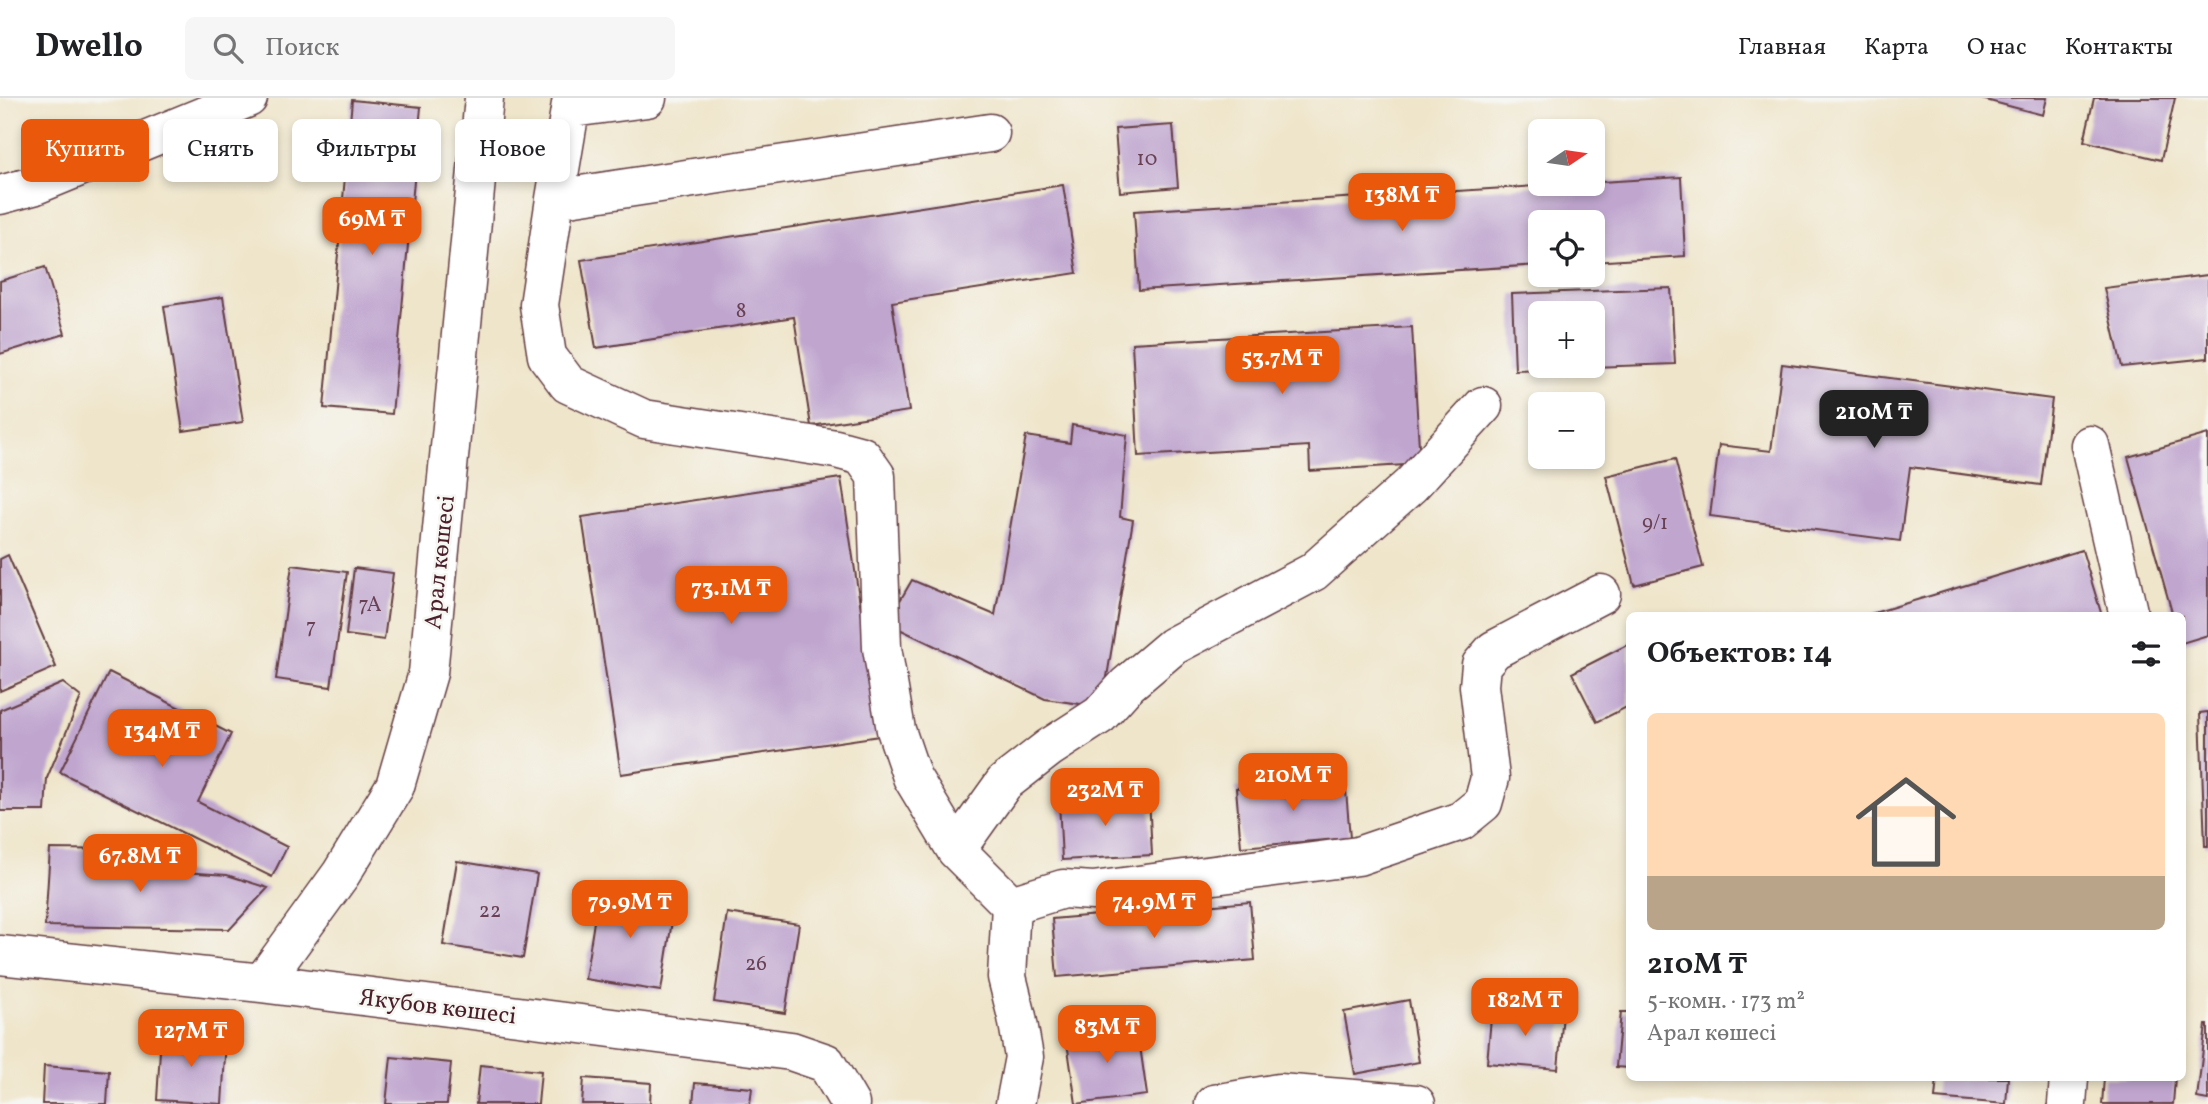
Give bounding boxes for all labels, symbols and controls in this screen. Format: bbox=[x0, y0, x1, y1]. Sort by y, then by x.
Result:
search box bbox=[185, 17, 675, 80]
text: Dwello bbox=[35, 25, 143, 71]
icon: search bbox=[209, 29, 247, 67]
text: Поиск bbox=[265, 30, 339, 66]
text: Главная bbox=[1738, 31, 1826, 65]
text: Карта bbox=[1864, 31, 1929, 65]
text: О нас bbox=[1967, 31, 2027, 65]
text: Контакты bbox=[2065, 31, 2173, 65]
chip: Купить bbox=[21, 119, 149, 182]
chip: Снять bbox=[163, 119, 278, 182]
chip: Фильтры bbox=[292, 119, 441, 182]
chip: Новое bbox=[455, 119, 570, 182]
north arrow bbox=[1528, 119, 1605, 196]
map controls bbox=[1528, 119, 1605, 469]
house number: 10 bbox=[1137, 145, 1157, 174]
pin: 138M ₸ bbox=[1345, 174, 1459, 233]
text: 138M ₸ bbox=[1364, 180, 1440, 212]
pin: 69M ₸ bbox=[323, 198, 421, 257]
text: 69M ₸ bbox=[338, 204, 406, 236]
button: locate bbox=[1528, 210, 1605, 287]
house number: 8 bbox=[736, 297, 746, 326]
button: + bbox=[1528, 301, 1605, 378]
pin: 53.7M ₸ bbox=[1217, 336, 1347, 396]
text: 53.7M ₸ bbox=[1241, 343, 1323, 375]
pin: 210M ₸ bbox=[1817, 390, 1931, 450]
button: − bbox=[1528, 392, 1605, 469]
text: 210M ₸ bbox=[1835, 397, 1913, 429]
street label: Арал көшесі bbox=[417, 493, 465, 631]
house number: 9/1 bbox=[1642, 509, 1668, 538]
pin: 73.1M ₸ bbox=[666, 566, 796, 626]
text: 73.1M ₸ bbox=[691, 573, 771, 605]
house number: 7А bbox=[359, 591, 382, 620]
house number: 7 bbox=[306, 613, 316, 642]
text: Объектов: 14 bbox=[1647, 633, 1832, 675]
icon: filters bbox=[2127, 635, 2165, 673]
pin: 134M ₸ bbox=[105, 710, 219, 769]
text: 134M ₸ bbox=[124, 716, 200, 748]
pin: 210M ₸ bbox=[1236, 754, 1350, 813]
icon: home bbox=[1843, 759, 1969, 885]
text: 210M ₸ bbox=[1254, 760, 1332, 792]
pin: 232M ₸ bbox=[1048, 768, 1162, 828]
text: 232M ₸ bbox=[1066, 775, 1144, 807]
pin: 67.8M ₸ bbox=[75, 834, 205, 894]
text: 67.8M ₸ bbox=[99, 841, 181, 873]
pin: 79.9M ₸ bbox=[565, 880, 695, 940]
pin: 74.9M ₸ bbox=[1089, 880, 1219, 940]
text: 79.9M ₸ bbox=[588, 887, 672, 919]
text: 74.9M ₸ bbox=[1112, 887, 1196, 919]
house number: 22 bbox=[479, 897, 501, 926]
text: 210M ₸ bbox=[1647, 944, 1748, 986]
house number: 26 bbox=[745, 950, 767, 979]
pin: 182M ₸ bbox=[1468, 978, 1582, 1038]
street label: Якубов көшесі bbox=[357, 981, 518, 1034]
text: 182M ₸ bbox=[1487, 985, 1563, 1017]
text: 5-комн. · 173 m² bbox=[1647, 986, 1805, 1018]
pin: 83M ₸ bbox=[1058, 1006, 1156, 1065]
pin: 127M ₸ bbox=[134, 1010, 248, 1069]
text: 83M ₸ bbox=[1074, 1012, 1140, 1044]
text: 127M ₸ bbox=[154, 1016, 228, 1048]
text: Арал көшесі bbox=[1647, 1018, 1776, 1050]

